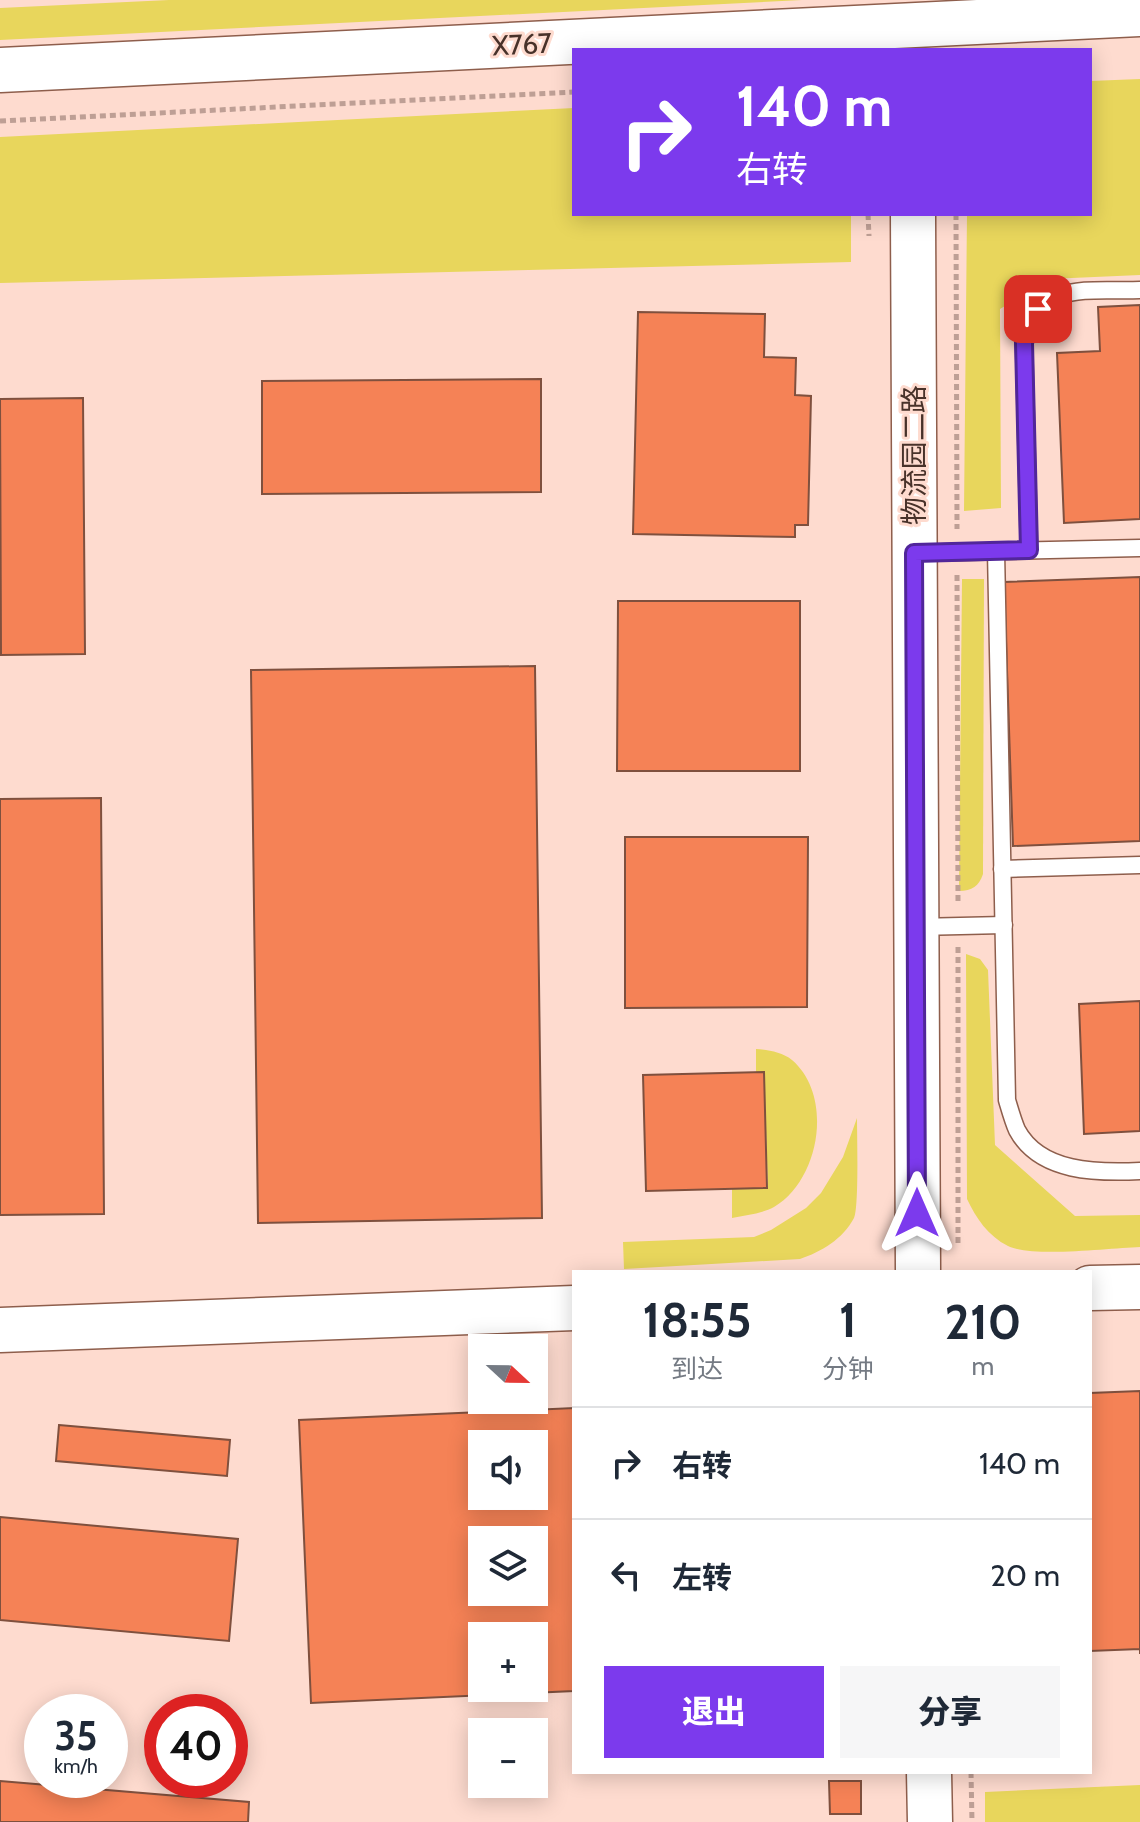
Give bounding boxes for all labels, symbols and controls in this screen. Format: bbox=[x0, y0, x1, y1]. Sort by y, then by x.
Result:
street label: X767 bbox=[491, 25, 553, 63]
text: 140 m bbox=[736, 72, 892, 140]
icon: right bbox=[604, 80, 708, 184]
text: 右转 bbox=[736, 147, 808, 191]
pin bbox=[1004, 275, 1072, 343]
icon: arrive bbox=[1016, 287, 1060, 331]
street label: 物流园二路 bbox=[897, 385, 931, 525]
position arrow bbox=[875, 1171, 959, 1255]
text: 18:55 bbox=[643, 1291, 751, 1349]
text: 1 bbox=[839, 1291, 857, 1349]
text: 210 bbox=[944, 1293, 1021, 1351]
north arrow bbox=[468, 1334, 548, 1414]
map controls bbox=[468, 1334, 548, 1798]
text: m bbox=[972, 1350, 994, 1382]
text: 到达 bbox=[671, 1353, 723, 1385]
text: 分钟 bbox=[822, 1353, 874, 1385]
button: sound bbox=[468, 1430, 548, 1510]
icon: right bbox=[604, 1441, 648, 1485]
text: 140 m bbox=[979, 1445, 1060, 1482]
text: 右转 bbox=[672, 1447, 732, 1484]
button: layers bbox=[468, 1526, 548, 1606]
icon: left bbox=[604, 1553, 648, 1597]
text: 20 m bbox=[990, 1557, 1060, 1594]
text: 左转 bbox=[672, 1559, 732, 1596]
button: + bbox=[468, 1622, 548, 1702]
button: 退出 bbox=[604, 1666, 824, 1758]
button: 分享 bbox=[840, 1666, 1060, 1758]
speed limit sign: 40 bbox=[144, 1694, 248, 1798]
text: 35 bbox=[54, 1711, 98, 1760]
button: − bbox=[468, 1718, 548, 1798]
text: km/h bbox=[54, 1754, 98, 1778]

